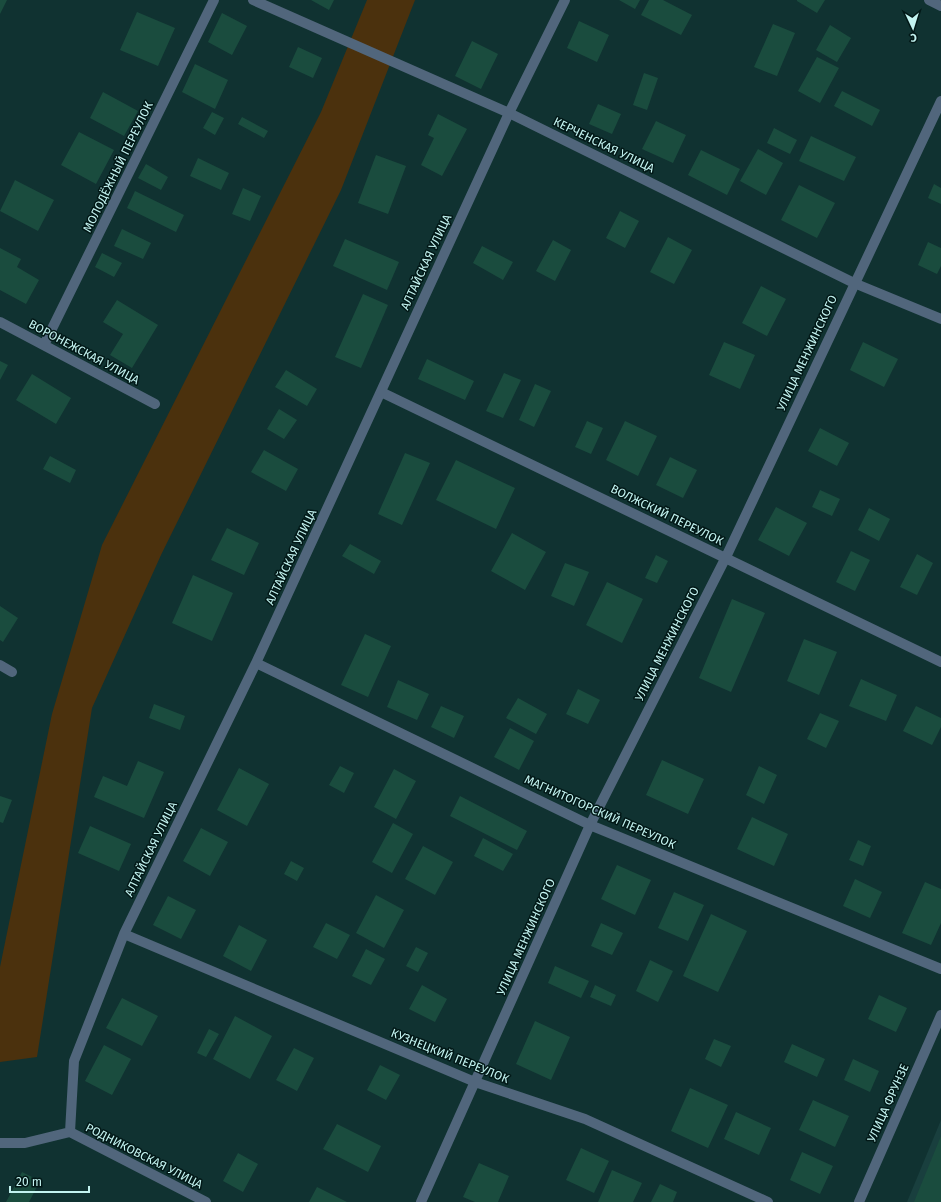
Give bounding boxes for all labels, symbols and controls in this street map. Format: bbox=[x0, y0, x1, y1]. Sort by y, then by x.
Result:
north arrow bbox=[893, 8, 933, 48]
text: С bbox=[909, 31, 917, 44]
street label: МОЛОДЁЖНЫЙ ПЕРЕУЛОК bbox=[79, 99, 156, 235]
street label: КЕРЧЕНСКАЯ УЛИЦА bbox=[551, 114, 657, 176]
street label: АЛТАЙСКАЯ УЛИЦА bbox=[397, 212, 454, 312]
street label: УЛИЦА МЕНЖИНСКОГО bbox=[774, 293, 840, 413]
street label: ВОРОНЕЖСКАЯ УЛИЦА bbox=[26, 317, 142, 387]
street label: ВОЛЖСКИЙ ПЕРЕУЛОК bbox=[608, 481, 726, 548]
street label: АЛТАЙСКАЯ УЛИЦА bbox=[262, 507, 319, 607]
street label: УЛИЦА МЕНЖИНСКОГО bbox=[632, 585, 702, 703]
street label: МАГНИТОГОРСКИЙ ПЕРЕУЛОК bbox=[522, 771, 678, 852]
street label: АЛТАЙСКАЯ УЛИЦА bbox=[121, 799, 180, 899]
street label: УЛИЦА МЕНЖИНСКОГО bbox=[494, 877, 558, 997]
street label: КУЗНЕЦКИЙ ПЕРЕУЛОК bbox=[389, 1025, 511, 1086]
street label: УЛИЦА ФРУНЗЕ bbox=[864, 1062, 912, 1144]
street label: РОДНИКОВСКАЯ УЛИЦА bbox=[83, 1120, 205, 1192]
scale bar bbox=[10, 1168, 89, 1194]
text: 20 m bbox=[16, 1175, 42, 1189]

